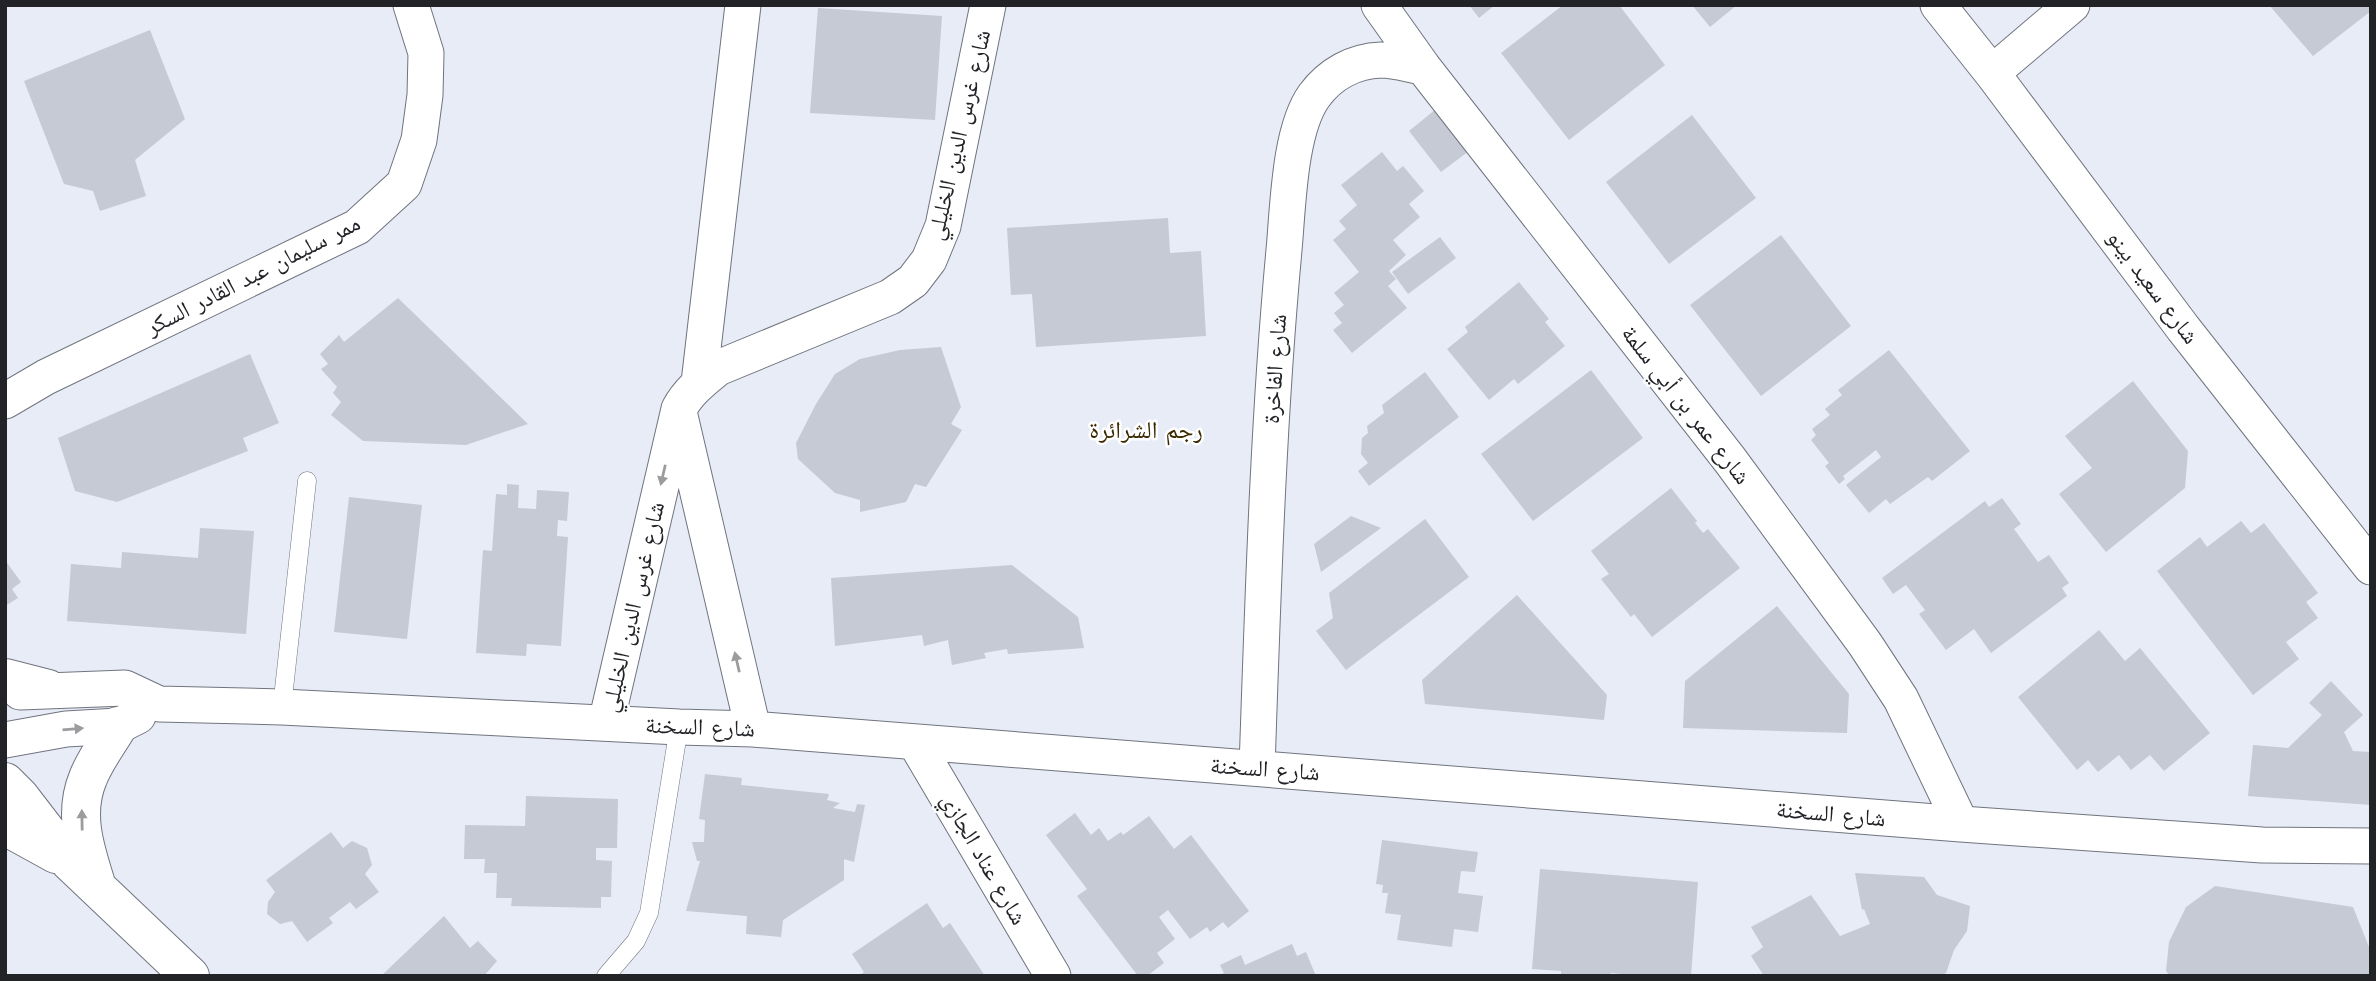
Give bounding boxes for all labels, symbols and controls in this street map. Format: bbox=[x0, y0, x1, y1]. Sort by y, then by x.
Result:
street label: شارع غرس الدين الخليلي bbox=[922, 27, 1001, 244]
street label: ممر سليمان عبد القادر السكر bbox=[141, 209, 365, 341]
street label: شارع سعيد بينو bbox=[2101, 225, 2205, 350]
street label: شارع الفاخرة bbox=[1258, 313, 1293, 425]
street label: شارع عمر بن أبي سلمة bbox=[1612, 320, 1757, 493]
district label: رجم الشرائرة bbox=[1089, 416, 1203, 446]
one-way arrow bbox=[657, 464, 668, 486]
street label: شارع غرس الدين الخليلي bbox=[596, 499, 675, 716]
one-way arrow bbox=[731, 651, 742, 673]
street label: شارع السخنة bbox=[645, 712, 755, 743]
one-way arrow bbox=[62, 723, 84, 734]
street label: شارع السخنة bbox=[1209, 752, 1321, 787]
street label: شارع عناد الجازي bbox=[931, 788, 1033, 932]
street label: شارع السخنة bbox=[1775, 796, 1887, 833]
one-way arrow bbox=[76, 809, 88, 831]

